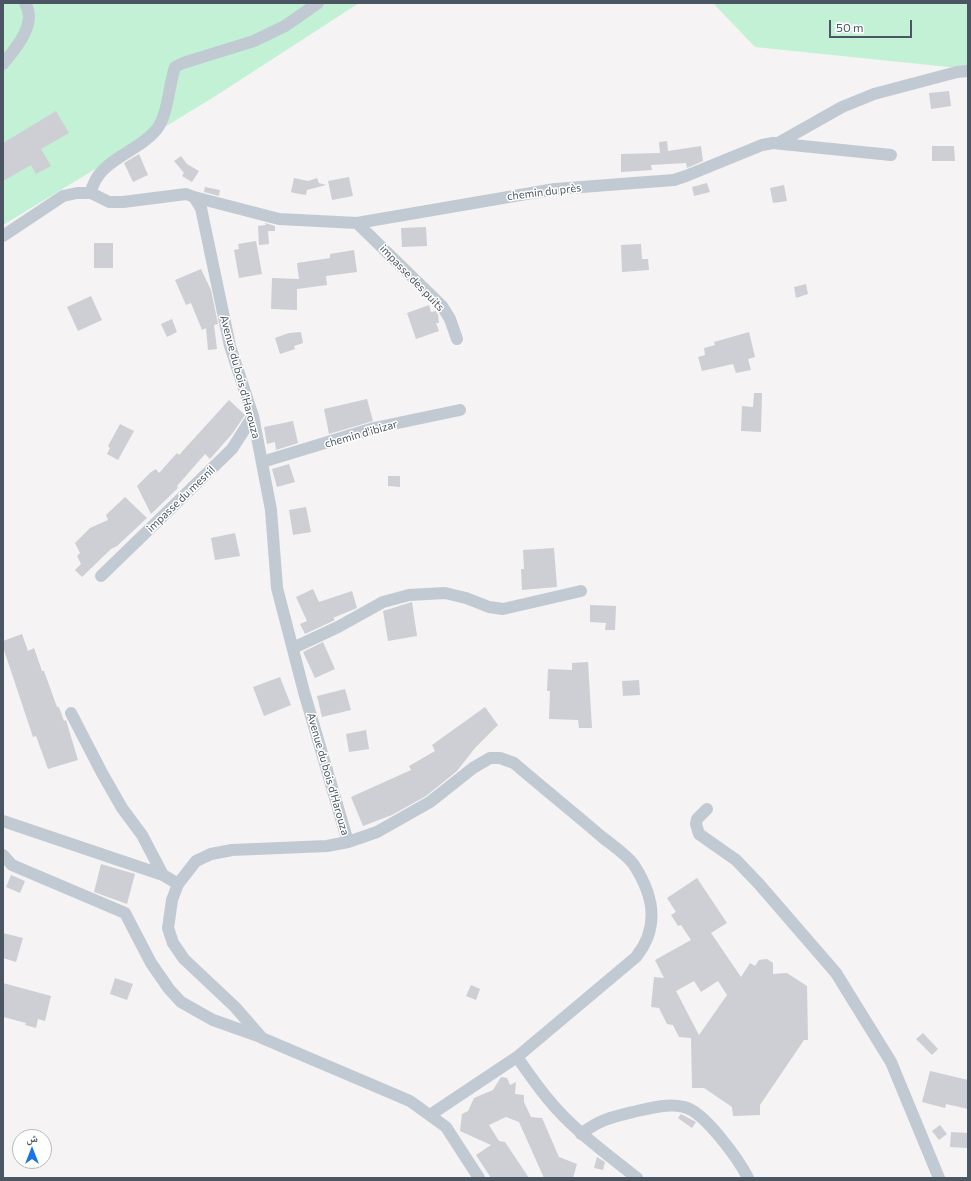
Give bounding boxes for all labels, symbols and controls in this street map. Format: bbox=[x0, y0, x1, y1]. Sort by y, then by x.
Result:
scale bar bbox=[831, 12, 914, 38]
text: 50 m bbox=[836, 20, 864, 34]
street label: chemin du près bbox=[506, 181, 582, 203]
street label: impasse des puits bbox=[377, 242, 447, 314]
street label: Avenue du bois d'Harouza bbox=[217, 314, 263, 440]
street label: chemin d'ibizar bbox=[323, 417, 399, 451]
street label: impasse du mesnil bbox=[144, 463, 218, 535]
street label: Avenue du bois d'Harouza bbox=[304, 711, 352, 837]
north arrow bbox=[12, 1129, 52, 1169]
text: ش bbox=[26, 1131, 38, 1144]

